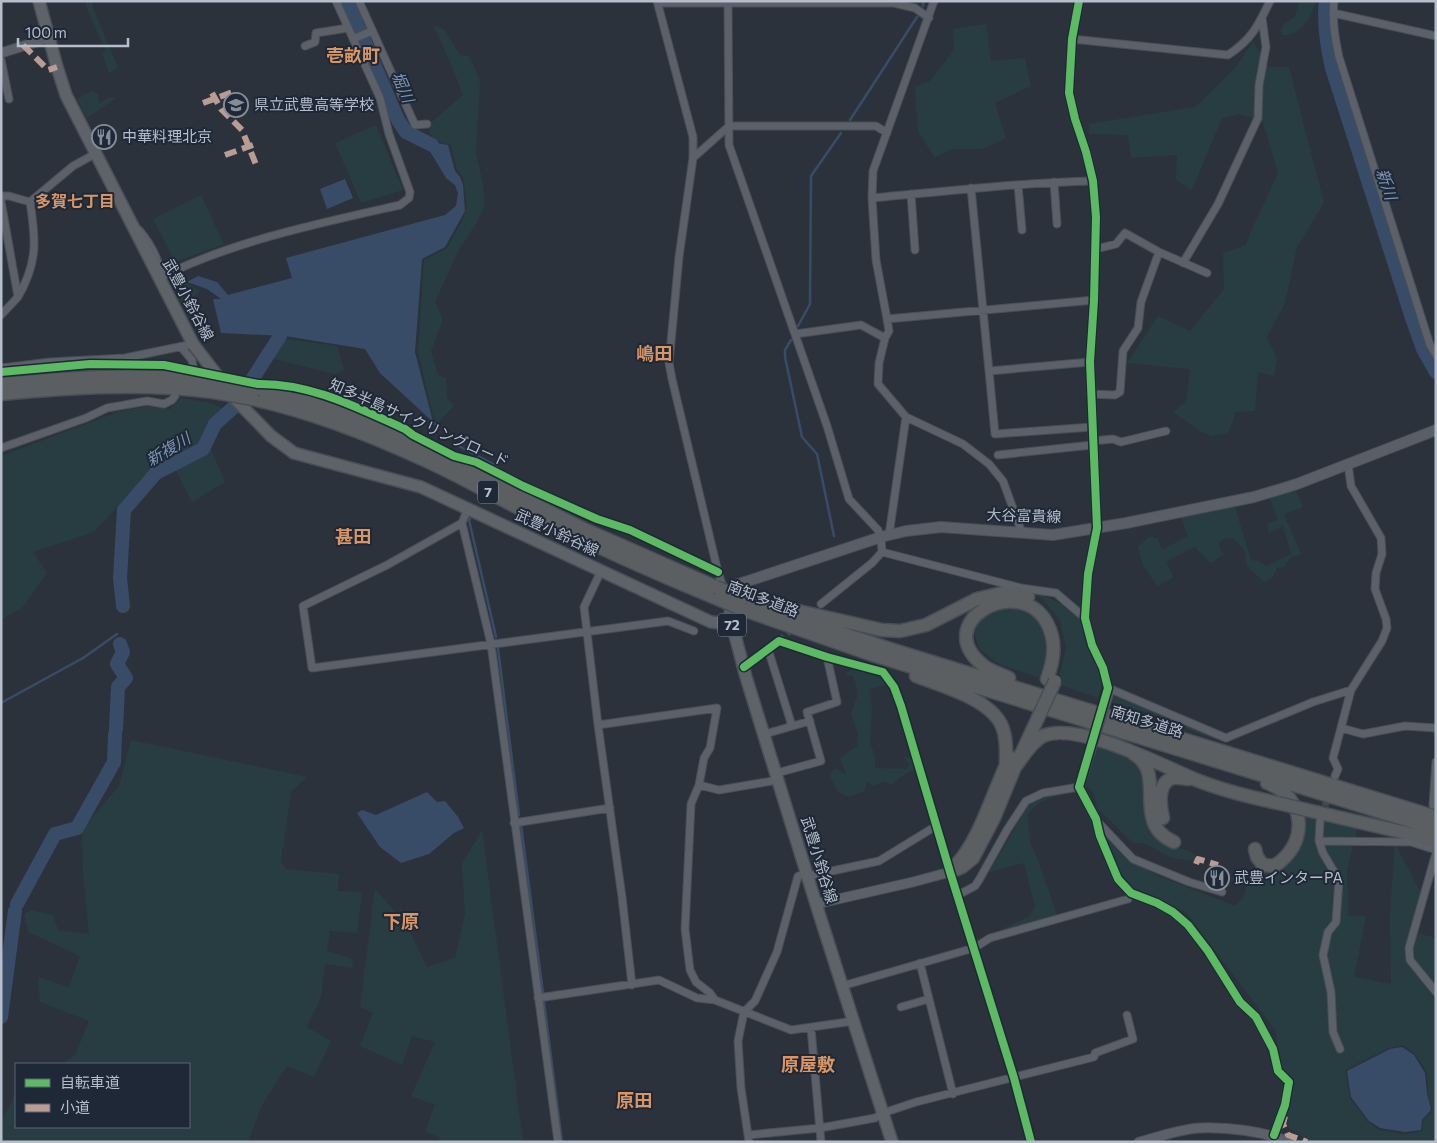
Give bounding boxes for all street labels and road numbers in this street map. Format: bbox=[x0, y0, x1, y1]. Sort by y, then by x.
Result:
street label: 武豊小鈴谷線 bbox=[160, 256, 218, 343]
street label: 知多半島サイクリングロード bbox=[327, 374, 512, 470]
road number: 7 bbox=[478, 481, 498, 504]
street label: 武豊小鈴谷線 bbox=[513, 505, 602, 559]
street label: 大谷富貴線 bbox=[986, 505, 1062, 525]
street label: 南知多道路 bbox=[725, 576, 802, 620]
road number: 72 bbox=[718, 614, 746, 636]
street label: 南知多道路 bbox=[1109, 701, 1186, 741]
street label: 武豊小鈴谷線 bbox=[798, 814, 842, 905]

